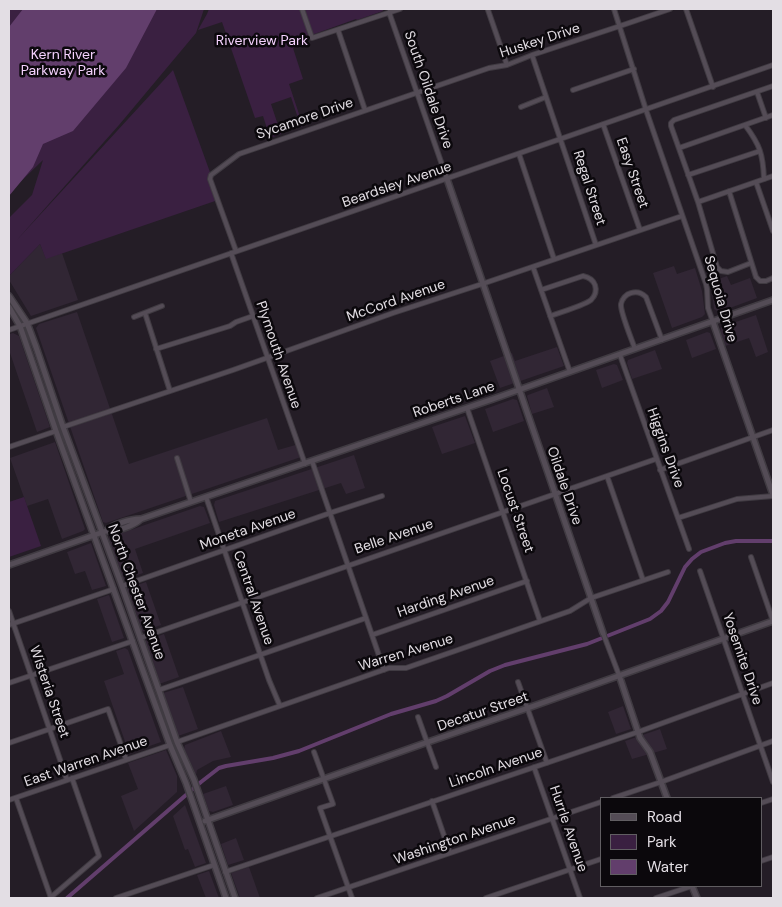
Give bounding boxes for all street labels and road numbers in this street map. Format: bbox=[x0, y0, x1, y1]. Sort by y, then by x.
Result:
street label: Huskey Drive bbox=[498, 20, 582, 62]
street label: South Oildale Drive bbox=[400, 29, 456, 151]
street label: Sycamore Drive bbox=[254, 95, 356, 143]
street label: Easy Street bbox=[612, 136, 652, 210]
street label: Regal Street bbox=[569, 148, 609, 228]
street label: Beardsley Avenue bbox=[340, 158, 454, 212]
street label: Sequoia Drive bbox=[700, 254, 740, 344]
street label: McCord Avenue bbox=[345, 276, 447, 326]
street label: Plymouth Avenue bbox=[252, 299, 304, 411]
street label: Roberts Lane bbox=[411, 378, 497, 422]
street label: Higgins Drive bbox=[643, 406, 687, 490]
street label: Oildale Drive bbox=[543, 445, 585, 527]
street label: Locust Street bbox=[493, 467, 537, 555]
street label: Moneta Avenue bbox=[198, 506, 298, 554]
street label: Belle Avenue bbox=[353, 516, 435, 558]
street label: North Chester Avenue bbox=[104, 522, 168, 662]
street label: Central Avenue bbox=[229, 549, 277, 647]
street label: Harding Avenue bbox=[395, 573, 497, 621]
street label: Yosemite Drive bbox=[718, 611, 766, 707]
street label: Warren Avenue bbox=[357, 631, 455, 675]
street label: Wisteria Street bbox=[25, 644, 73, 740]
street label: Decatur Street bbox=[435, 689, 531, 735]
street label: East Warren Avenue bbox=[22, 733, 150, 791]
street label: Lincoln Avenue bbox=[447, 744, 545, 792]
street label: Hurrle Avenue bbox=[545, 784, 591, 874]
street label: Washington Avenue bbox=[392, 811, 518, 869]

